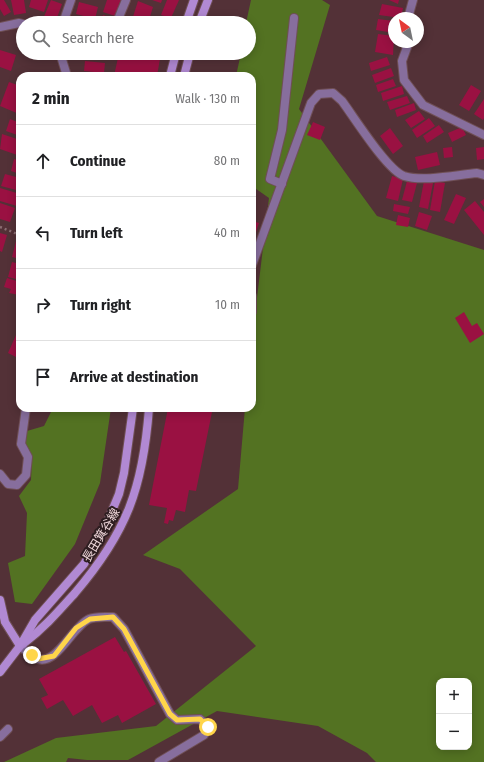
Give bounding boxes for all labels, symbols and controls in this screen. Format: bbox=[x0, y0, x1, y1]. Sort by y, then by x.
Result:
north arrow bbox=[388, 12, 424, 48]
search box bbox=[16, 16, 256, 60]
icon: search bbox=[30, 27, 52, 49]
text: Search here bbox=[62, 29, 134, 47]
text: 2 min bbox=[32, 88, 70, 109]
text: Walk · 130 m bbox=[175, 91, 240, 106]
icon: ahead bbox=[32, 150, 54, 172]
text: Continue bbox=[70, 152, 126, 170]
text: 80 m bbox=[214, 153, 240, 168]
icon: left bbox=[32, 222, 54, 244]
text: Turn left bbox=[70, 224, 123, 242]
text: 40 m bbox=[214, 225, 240, 240]
icon: right bbox=[32, 294, 54, 316]
text: Turn right bbox=[70, 296, 131, 314]
text: 10 m bbox=[215, 297, 240, 312]
icon: arrive bbox=[32, 366, 54, 388]
text: Arrive at destination bbox=[70, 368, 198, 386]
street label: 長田箕谷線 bbox=[80, 506, 122, 564]
route end bbox=[23, 646, 41, 664]
map controls bbox=[436, 678, 472, 750]
button: + bbox=[436, 678, 472, 714]
button: − bbox=[436, 714, 472, 750]
route start bbox=[199, 718, 217, 736]

